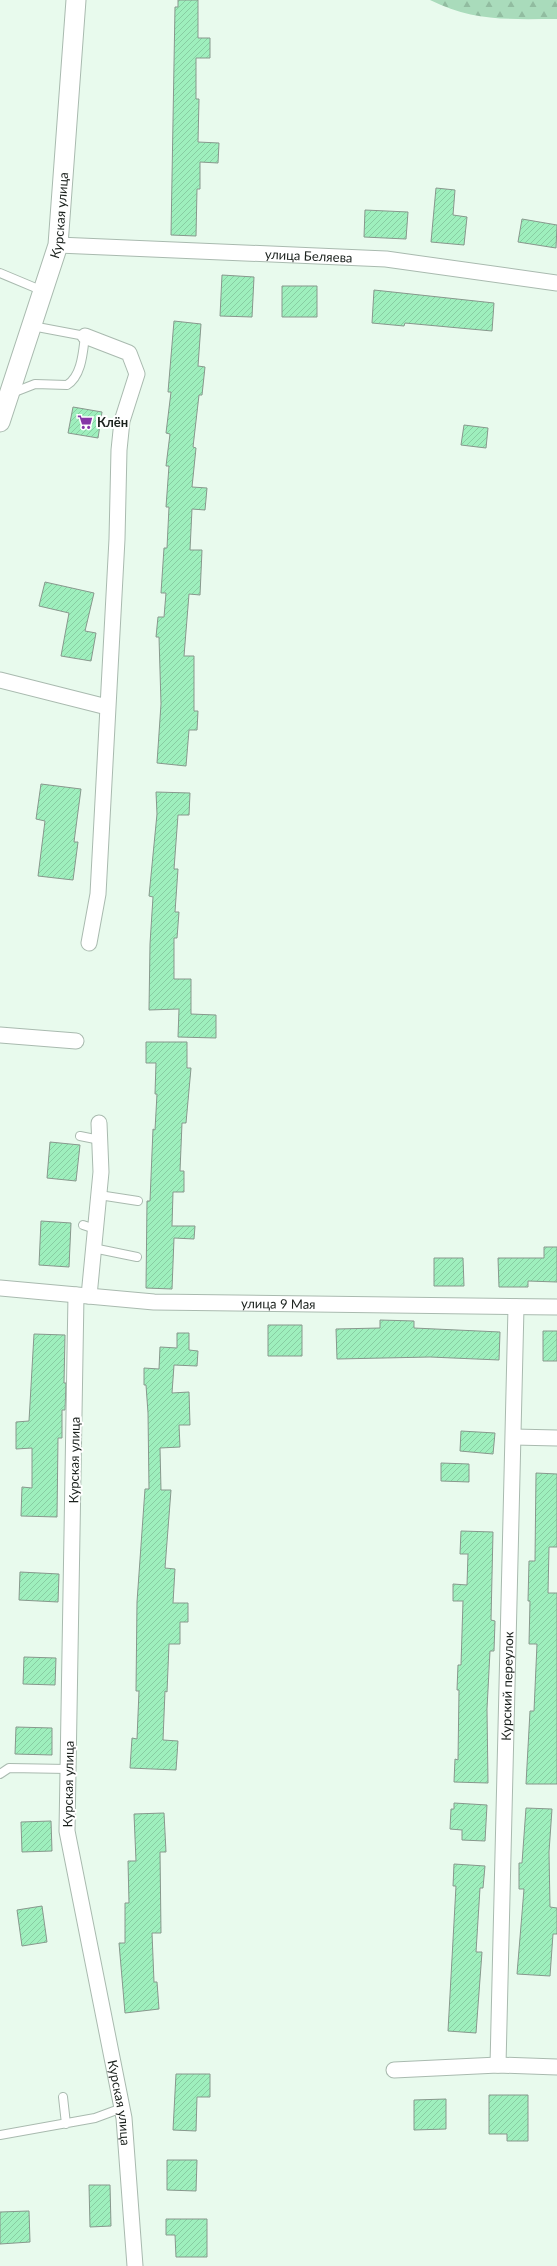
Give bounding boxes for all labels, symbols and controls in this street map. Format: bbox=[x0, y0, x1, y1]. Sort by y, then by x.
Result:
street label: Курская улица bbox=[46, 171, 71, 260]
street label: улица Беляева bbox=[265, 246, 353, 266]
supermarket icon: Клён bbox=[76, 413, 94, 431]
place label: Клён bbox=[97, 414, 128, 430]
street label: улица 9 Мая bbox=[241, 1295, 316, 1312]
street label: Курская улица bbox=[65, 1417, 83, 1503]
street label: Курский переулок bbox=[498, 1631, 516, 1741]
street label: Курская улица bbox=[59, 1741, 77, 1827]
street label: Курская улица bbox=[105, 2059, 134, 2146]

